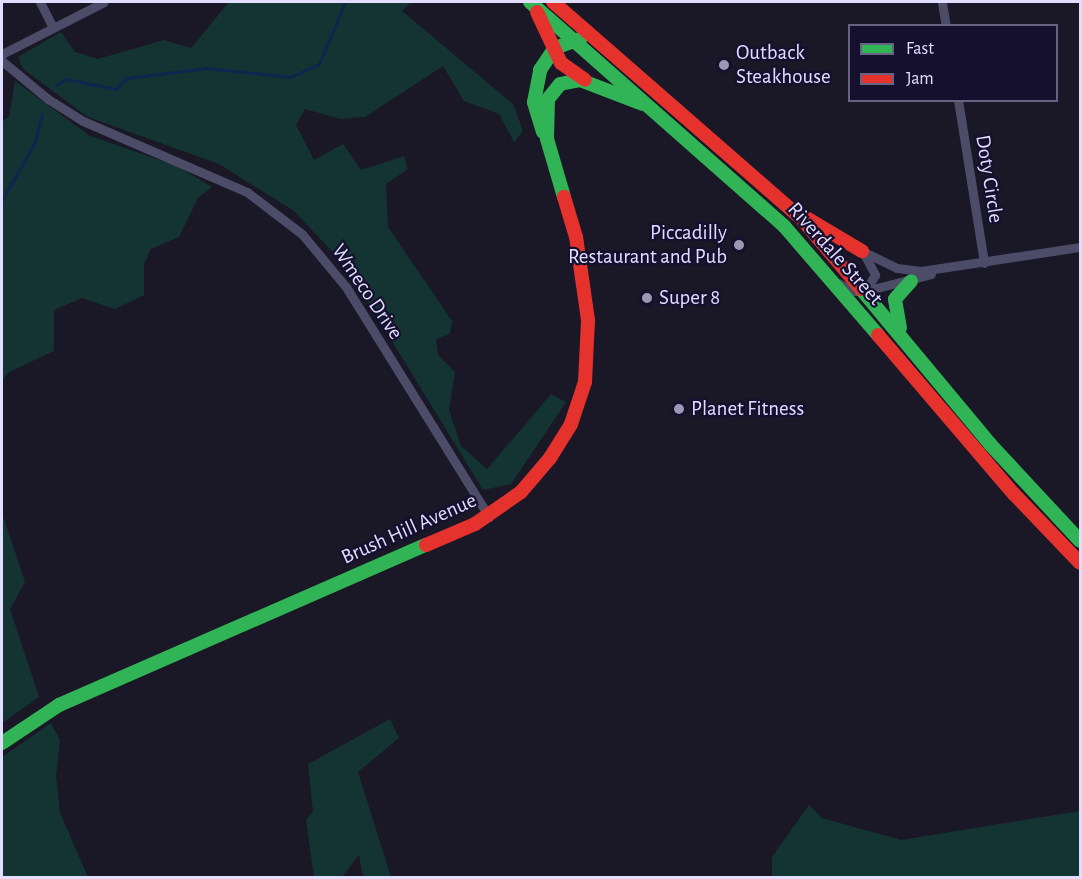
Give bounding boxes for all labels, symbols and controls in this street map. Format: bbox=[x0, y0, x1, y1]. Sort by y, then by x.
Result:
legend bbox=[848, 24, 1058, 102]
place label: Outback Steakhouse bbox=[736, 40, 831, 90]
text: Fast bbox=[906, 40, 934, 58]
marker: Outback Steakhouse bbox=[717, 58, 731, 72]
text: Jam bbox=[906, 70, 934, 88]
street label: Doty Circle bbox=[970, 133, 1008, 225]
street label: Riverdale Street bbox=[782, 197, 888, 311]
place label: Piccadilly Restaurant and Pub bbox=[568, 220, 727, 270]
marker: Piccadilly Restaurant and Pub bbox=[732, 238, 746, 252]
street label: Wmeco Drive bbox=[326, 239, 408, 345]
place label: Super 8 bbox=[659, 285, 720, 311]
marker: Super 8 bbox=[640, 291, 654, 305]
place label: Planet Fitness bbox=[691, 396, 804, 422]
marker: Planet Fitness bbox=[672, 402, 686, 416]
street label: Brush Hill Avenue bbox=[338, 488, 480, 570]

